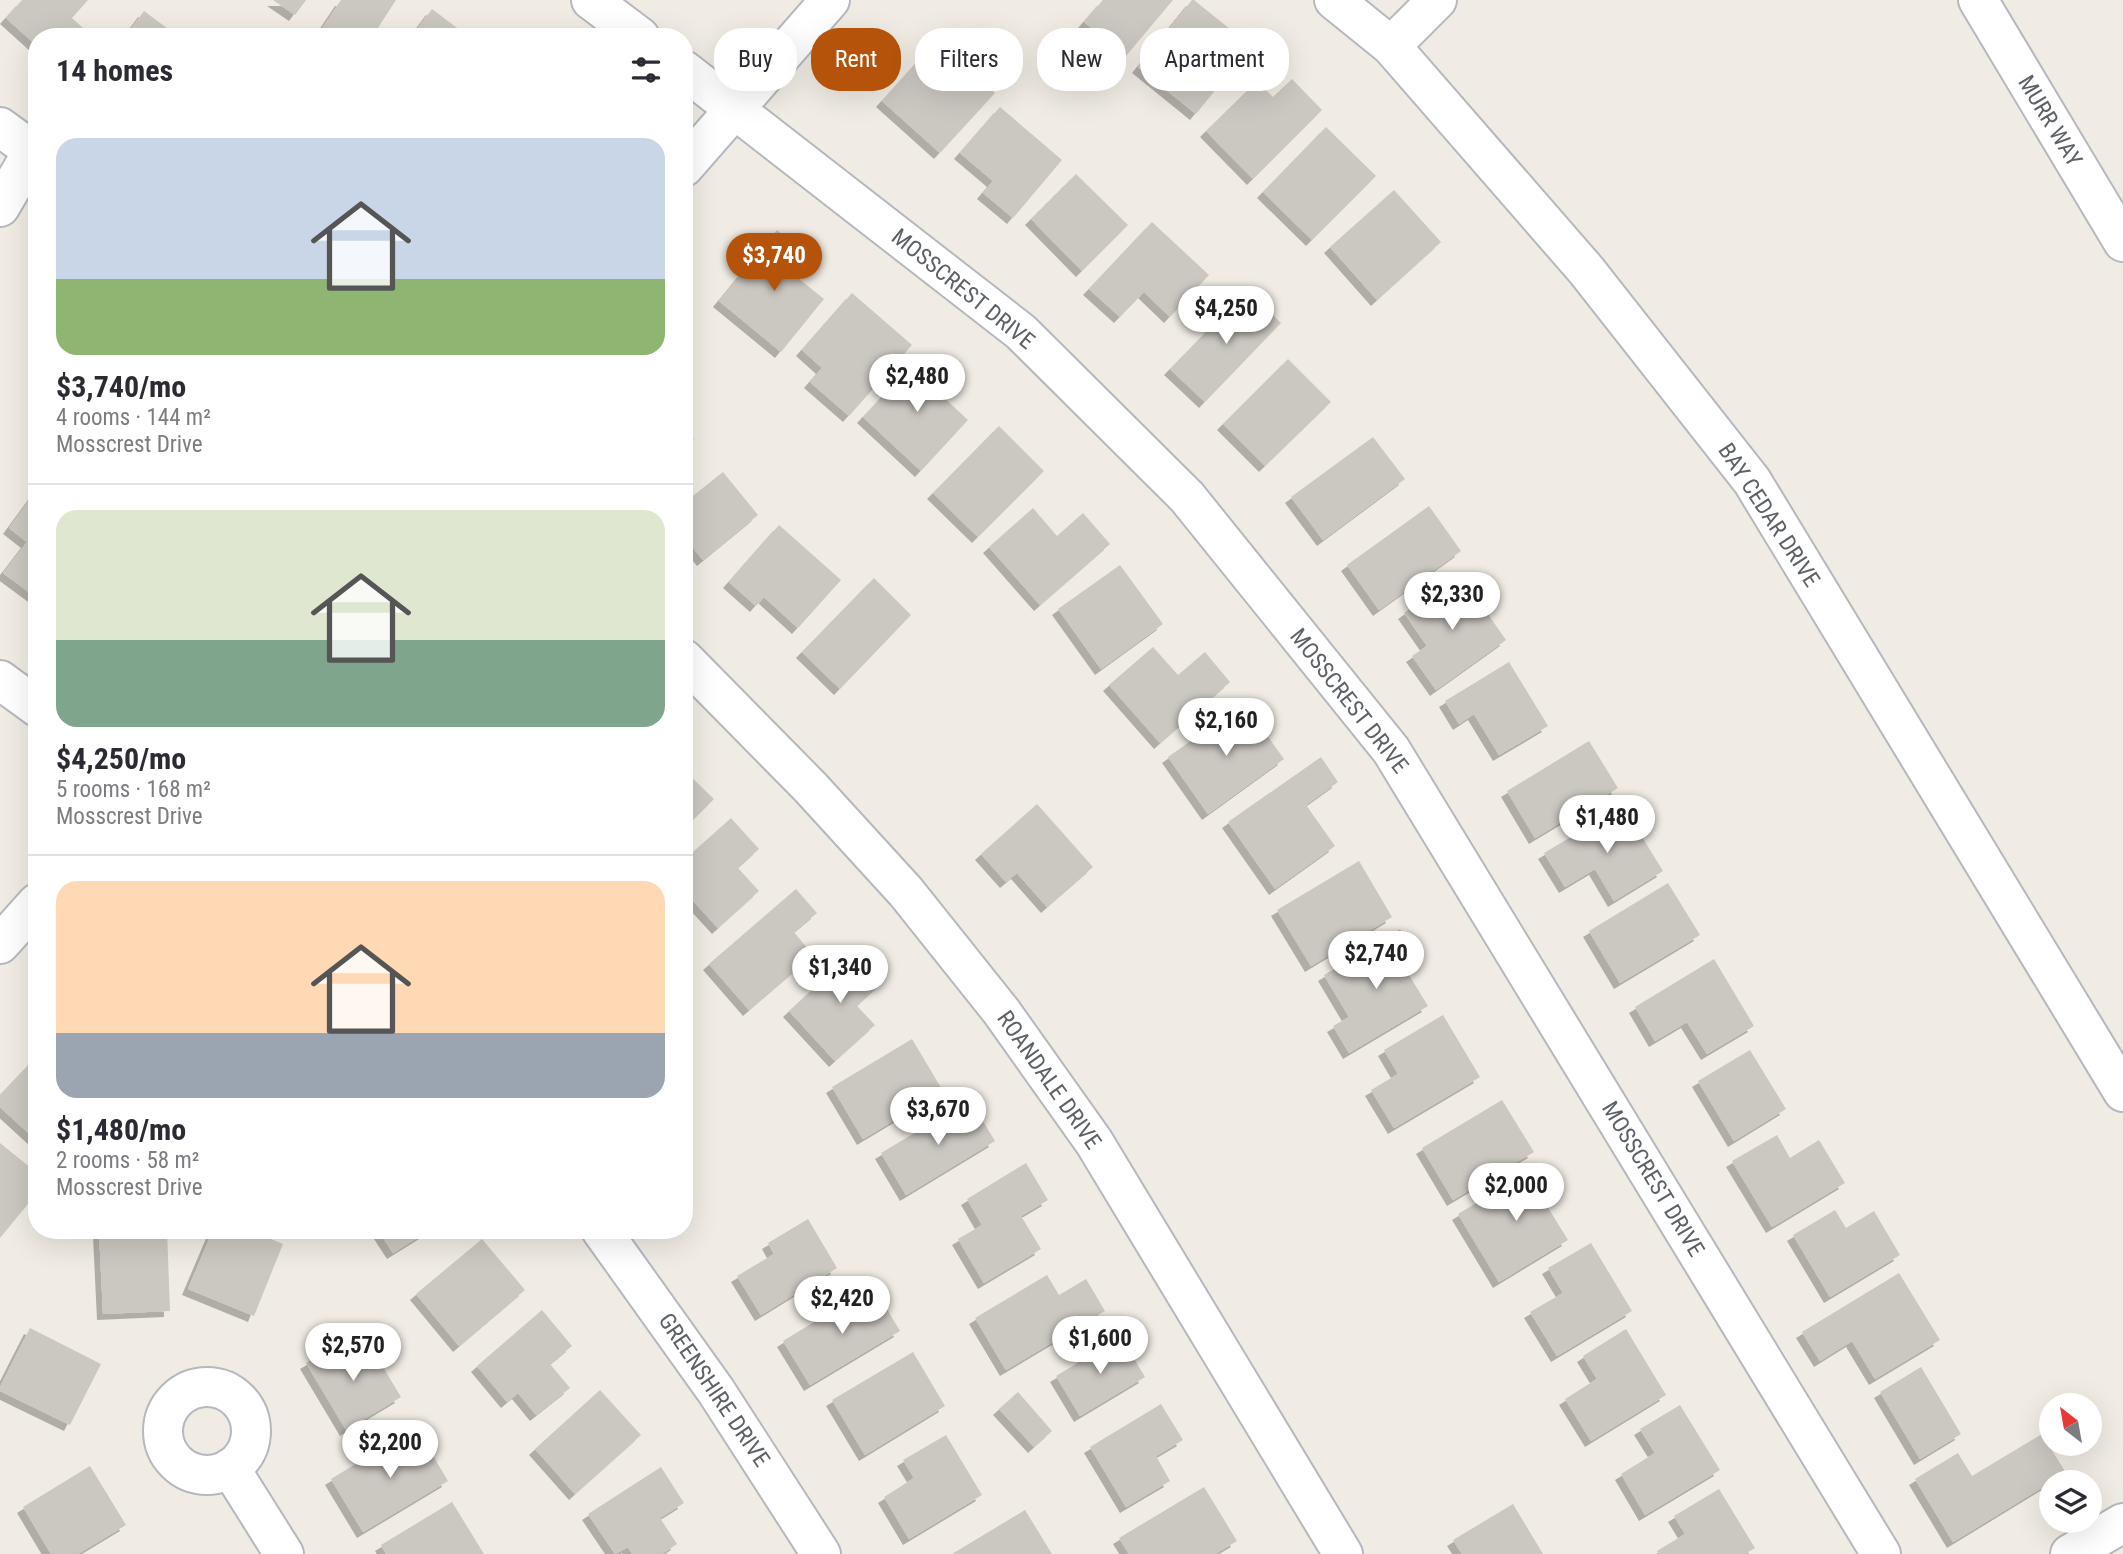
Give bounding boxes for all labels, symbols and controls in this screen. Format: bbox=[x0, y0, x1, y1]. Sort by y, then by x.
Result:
chip: Buy bbox=[714, 28, 797, 91]
chip: Rent bbox=[811, 28, 901, 91]
chip: Filters bbox=[915, 28, 1023, 91]
chip: New bbox=[1037, 28, 1126, 91]
chip: Apartment bbox=[1140, 28, 1289, 91]
icon: filters bbox=[627, 51, 665, 89]
text: 14 homes bbox=[56, 53, 173, 88]
street label: MURR WAY bbox=[2012, 71, 2088, 171]
icon: home bbox=[298, 183, 424, 309]
street label: MOSSCREST DRIVE bbox=[886, 223, 1040, 355]
pin: $3,740 bbox=[717, 233, 831, 293]
text: $3,740 bbox=[742, 242, 806, 269]
pin: $4,250 bbox=[1169, 286, 1283, 346]
text: $4,250 bbox=[1194, 295, 1258, 322]
pin: $2,480 bbox=[860, 354, 974, 414]
text: $2,480 bbox=[885, 363, 949, 390]
text: $3,740/mo bbox=[56, 369, 186, 404]
text: 4 rooms · 144 m² bbox=[56, 404, 211, 431]
text: Mosscrest Drive bbox=[56, 431, 203, 458]
street label: BAY CEDAR DRIVE bbox=[1713, 438, 1825, 592]
icon: home bbox=[298, 555, 424, 681]
pin: $2,330 bbox=[1395, 572, 1509, 632]
text: $2,330 bbox=[1420, 581, 1484, 608]
street label: MOSSCREST DRIVE bbox=[1284, 623, 1414, 779]
pin: $2,160 bbox=[1169, 698, 1283, 758]
text: $2,160 bbox=[1194, 707, 1258, 734]
text: $4,250/mo bbox=[56, 741, 186, 776]
text: 5 rooms · 168 m² bbox=[56, 776, 211, 803]
pin: $1,480 bbox=[1550, 796, 1664, 855]
text: Mosscrest Drive bbox=[56, 803, 203, 830]
text: $1,480 bbox=[1575, 804, 1639, 831]
icon: home bbox=[298, 926, 424, 1052]
pin: $2,740 bbox=[1319, 932, 1433, 991]
text: $2,740 bbox=[1344, 940, 1408, 967]
pin: $1,340 bbox=[783, 946, 897, 1005]
text: $1,340 bbox=[808, 954, 872, 981]
street label: ROANDALE DRIVE bbox=[991, 1006, 1107, 1154]
pin: $3,670 bbox=[881, 1088, 995, 1147]
text: $3,670 bbox=[906, 1096, 970, 1123]
street label: MOSSCREST DRIVE bbox=[1596, 1097, 1710, 1261]
text: $1,480/mo bbox=[56, 1112, 186, 1147]
text: 2 rooms · 58 m² bbox=[56, 1147, 199, 1174]
pin: $2,000 bbox=[1459, 1164, 1573, 1223]
text: $2,000 bbox=[1484, 1172, 1548, 1199]
text: Mosscrest Drive bbox=[56, 1174, 203, 1201]
pin: $2,420 bbox=[785, 1276, 899, 1336]
text: $2,420 bbox=[810, 1285, 874, 1312]
street label: GREENSHIRE DRIVE bbox=[653, 1308, 775, 1472]
pin: $1,600 bbox=[1043, 1316, 1157, 1376]
pin: $2,570 bbox=[296, 1324, 410, 1383]
text: $1,600 bbox=[1068, 1325, 1132, 1352]
text: $2,570 bbox=[321, 1332, 385, 1359]
north arrow bbox=[2039, 1393, 2102, 1456]
map controls bbox=[2039, 1393, 2102, 1533]
pin: $2,200 bbox=[333, 1420, 447, 1480]
text: $2,200 bbox=[358, 1429, 422, 1456]
button: layers bbox=[2039, 1470, 2102, 1533]

